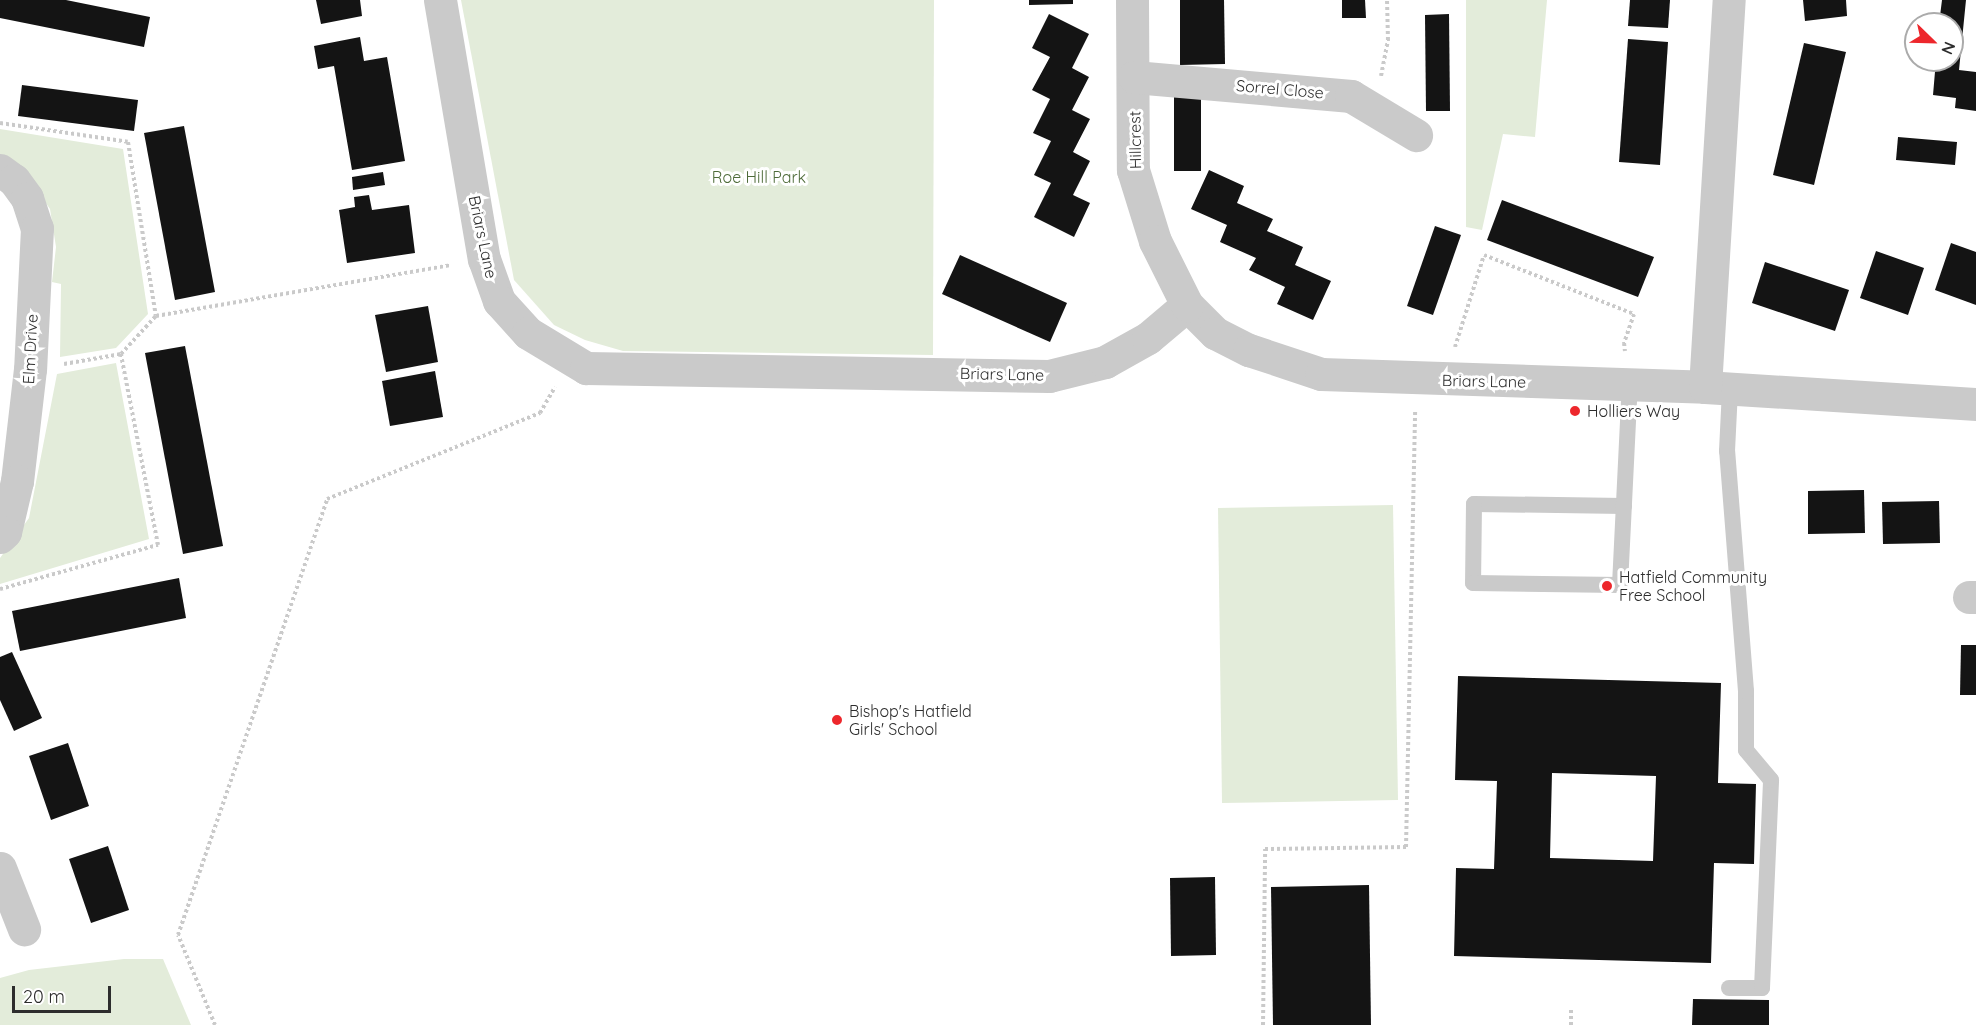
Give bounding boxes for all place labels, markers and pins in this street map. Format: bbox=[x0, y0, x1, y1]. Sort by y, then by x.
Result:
place label: Holliers Way bbox=[1587, 401, 1680, 421]
marker: Holliers Way bbox=[1568, 404, 1582, 418]
place label: Hatfield Community Free School bbox=[1619, 567, 1767, 605]
marker: Hatfield Community Free School bbox=[1600, 579, 1614, 593]
place label: Bishop's Hatfield Girls' School bbox=[849, 701, 972, 739]
marker: Bishop's Hatfield Girls' School bbox=[830, 713, 844, 727]

